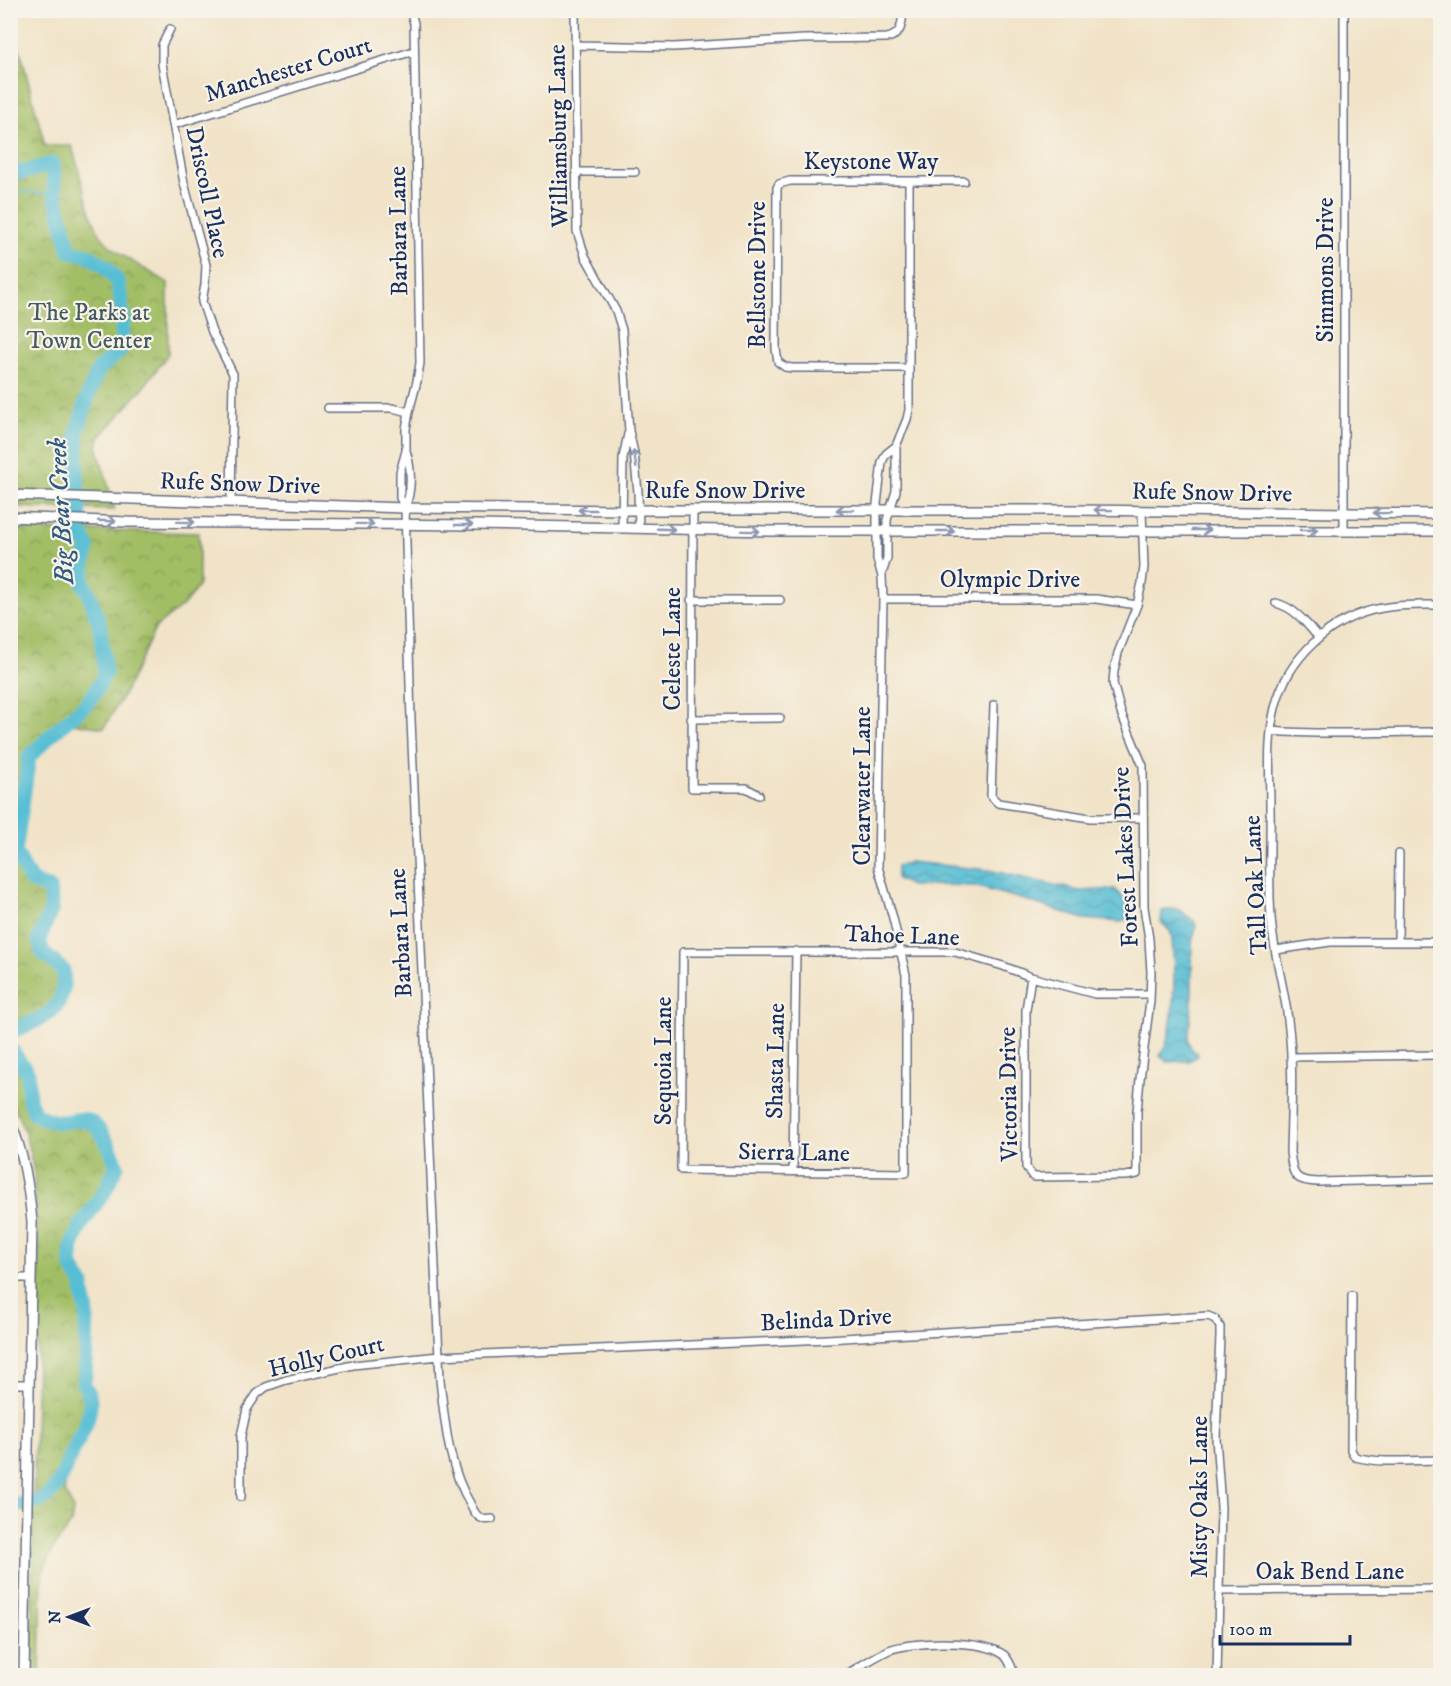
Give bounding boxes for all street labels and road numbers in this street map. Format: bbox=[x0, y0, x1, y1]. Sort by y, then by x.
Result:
street label: Manchester Court bbox=[201, 30, 376, 110]
street label: Williamsburg Lane bbox=[542, 44, 576, 229]
street label: Driscoll Place bbox=[178, 124, 236, 261]
street label: Keystone Way bbox=[804, 147, 939, 177]
street label: Barbara Lane bbox=[383, 166, 415, 296]
street label: Simmons Drive bbox=[1311, 197, 1341, 343]
street label: Bellstone Drive bbox=[743, 201, 773, 349]
street label: Rufe Snow Drive bbox=[159, 466, 321, 502]
street label: Rufe Snow Drive bbox=[645, 476, 805, 506]
street label: Rufe Snow Drive bbox=[1131, 477, 1293, 509]
street label: Olympic Drive bbox=[940, 565, 1080, 595]
street label: Celeste Lane bbox=[658, 587, 688, 711]
street label: Clearwater Lane bbox=[848, 706, 878, 866]
street label: Forest Lakes Drive bbox=[1106, 766, 1146, 948]
street label: Tall Oak Lane bbox=[1237, 814, 1275, 956]
street label: Barbara Lane bbox=[383, 867, 419, 999]
street label: Tahoe Lane bbox=[844, 919, 960, 953]
street label: Sequoia Lane bbox=[649, 996, 679, 1126]
street label: Shasta Lane bbox=[760, 1003, 792, 1119]
street label: Victoria Drive bbox=[993, 1026, 1025, 1163]
street label: Sierra Lane bbox=[738, 1137, 850, 1169]
street label: Belinda Drive bbox=[759, 1302, 893, 1338]
street label: Holly Court bbox=[265, 1329, 387, 1385]
street label: Misty Oaks Lane bbox=[1185, 1416, 1215, 1578]
street label: Oak Bend Lane bbox=[1256, 1557, 1404, 1587]

